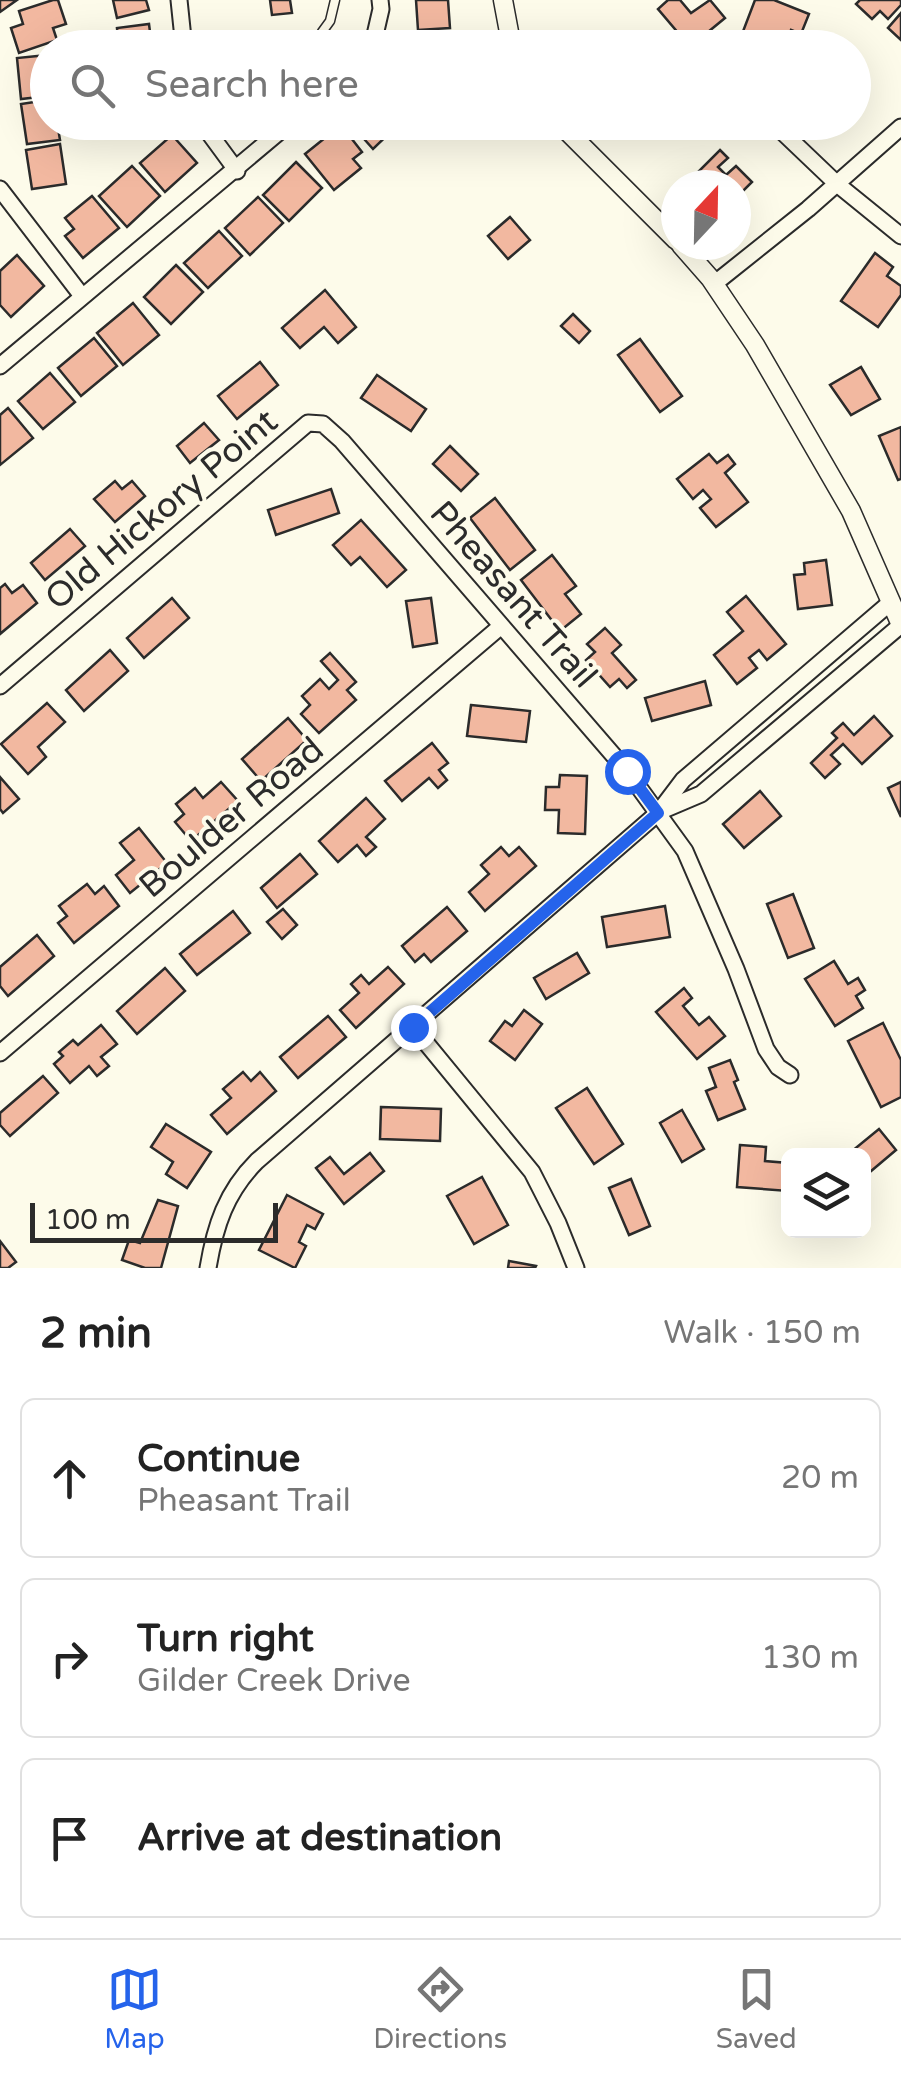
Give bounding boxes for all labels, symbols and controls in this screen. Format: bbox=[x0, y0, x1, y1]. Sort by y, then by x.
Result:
search box bbox=[30, 30, 871, 140]
icon: search bbox=[65, 58, 120, 113]
text: Search here bbox=[145, 62, 359, 108]
north arrow bbox=[661, 170, 751, 260]
street label: Old Hickory Point bbox=[37, 400, 286, 619]
street label: Pheasant Trail bbox=[421, 493, 606, 697]
street label: Boulder Road bbox=[131, 728, 332, 907]
route start bbox=[605, 749, 651, 795]
route end bbox=[391, 1005, 437, 1051]
map controls bbox=[781, 1148, 871, 1238]
button: layers bbox=[781, 1148, 871, 1238]
scale bar bbox=[30, 1198, 278, 1242]
text: 100 m bbox=[45, 1203, 131, 1237]
text: 2 min bbox=[40, 1308, 152, 1359]
text: Walk · 150 m bbox=[664, 1314, 861, 1352]
text: Continue bbox=[137, 1436, 300, 1482]
icon: ahead bbox=[42, 1451, 97, 1506]
text: 20 m bbox=[781, 1459, 859, 1497]
text: Pheasant Trail bbox=[137, 1482, 351, 1520]
text: Turn right bbox=[137, 1616, 314, 1662]
icon: right bbox=[42, 1631, 97, 1686]
text: 130 m bbox=[761, 1639, 859, 1677]
text: Gilder Creek Drive bbox=[137, 1662, 411, 1700]
icon: arrive bbox=[42, 1811, 97, 1866]
text: Arrive at destination bbox=[137, 1815, 502, 1861]
tab: Map bbox=[104, 1962, 165, 2056]
tab: Directions bbox=[373, 1962, 507, 2056]
tab: Saved bbox=[716, 1962, 797, 2056]

